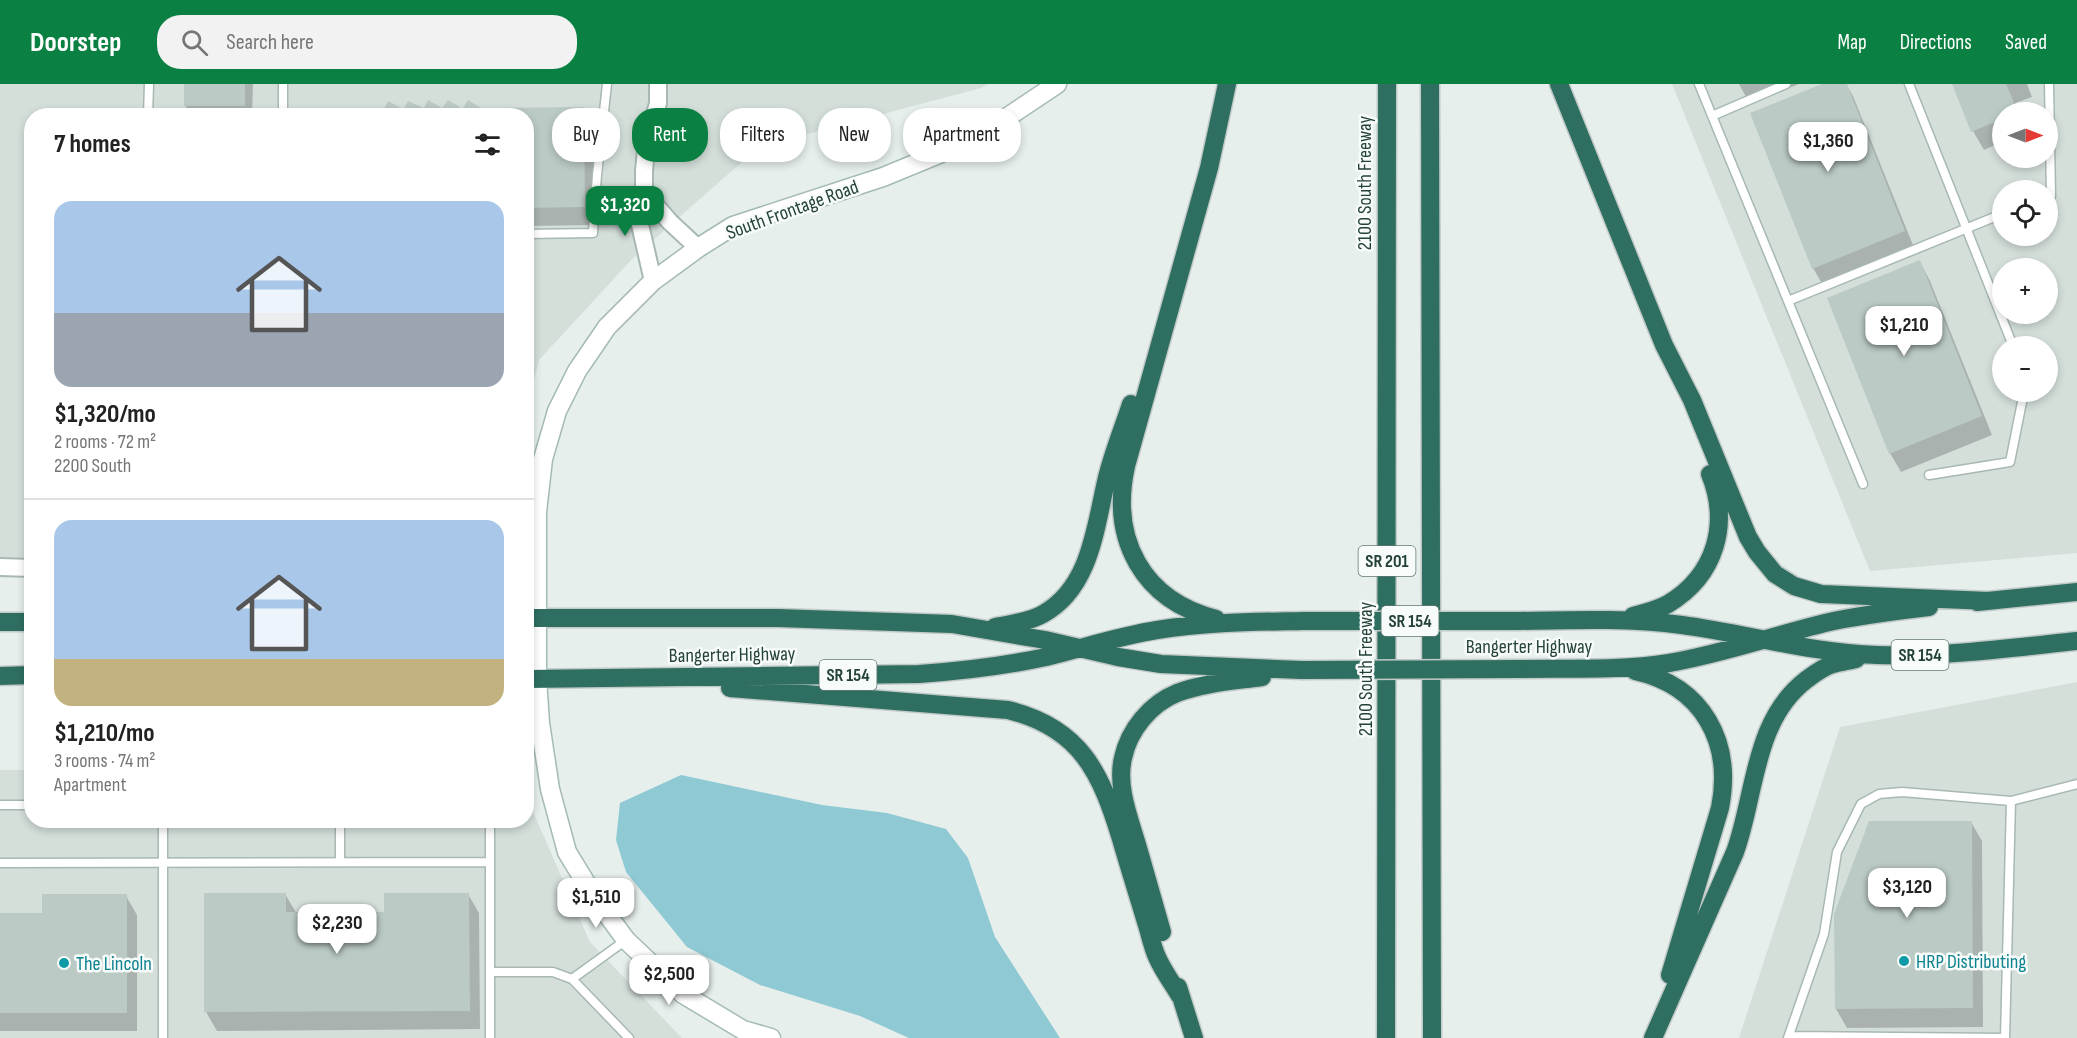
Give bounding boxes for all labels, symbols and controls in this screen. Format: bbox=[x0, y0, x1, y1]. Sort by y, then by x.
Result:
search box bbox=[157, 15, 577, 69]
text: Doorstep bbox=[30, 26, 121, 59]
icon: search bbox=[178, 26, 211, 59]
text: Search here bbox=[226, 29, 314, 56]
text: Map bbox=[1837, 30, 1867, 55]
text: Directions bbox=[1900, 30, 1972, 55]
text: Saved bbox=[2005, 30, 2047, 55]
north arrow bbox=[1992, 102, 2058, 168]
map controls bbox=[1992, 102, 2058, 402]
chip: Buy bbox=[552, 108, 620, 162]
chip: Rent bbox=[632, 108, 708, 162]
chip: Filters bbox=[720, 108, 806, 162]
chip: New bbox=[818, 108, 891, 162]
chip: Apartment bbox=[903, 108, 1021, 162]
street label: 2100 South Freeway bbox=[1353, 115, 1377, 250]
pin: $1,360 bbox=[1779, 122, 1877, 173]
icon: filters bbox=[471, 128, 504, 161]
text: 7 homes bbox=[54, 129, 131, 160]
text: $1,360 bbox=[1803, 129, 1853, 153]
street label: South Frontage Road bbox=[723, 175, 862, 245]
button: locate bbox=[1992, 180, 2058, 246]
pin: $1,320 bbox=[576, 186, 674, 237]
text: $1,320 bbox=[600, 193, 650, 217]
icon: home bbox=[225, 240, 333, 348]
button: + bbox=[1992, 258, 2058, 324]
pin: $1,210 bbox=[1855, 306, 1953, 357]
text: $1,210 bbox=[1879, 313, 1929, 337]
button: − bbox=[1992, 336, 2058, 402]
text: $1,320/mo bbox=[54, 399, 156, 430]
text: 2 rooms · 72 m² bbox=[54, 430, 156, 454]
text: 2200 South bbox=[54, 454, 131, 478]
road number: SR 201 bbox=[1358, 546, 1416, 576]
icon: home bbox=[225, 559, 333, 667]
street label: 2100 South Freeway bbox=[1354, 601, 1378, 736]
road number: SR 154 bbox=[1382, 606, 1438, 636]
street label: Bangerter Highway bbox=[1466, 635, 1593, 659]
road number: SR 154 bbox=[1892, 640, 1948, 670]
street label: Bangerter Highway bbox=[668, 642, 796, 668]
road number: SR 154 bbox=[820, 660, 876, 690]
text: $1,210/mo bbox=[54, 718, 155, 749]
text: 3 rooms · 74 m² bbox=[54, 749, 156, 773]
text: Apartment bbox=[54, 773, 127, 797]
pin: $3,120 bbox=[1858, 868, 1956, 919]
text: $3,120 bbox=[1882, 875, 1932, 899]
pin: $1,510 bbox=[547, 878, 645, 929]
text: $1,510 bbox=[571, 885, 621, 909]
pin: $2,230 bbox=[288, 904, 386, 955]
text: $2,230 bbox=[312, 911, 362, 935]
place label: HRP Distributing bbox=[1916, 950, 2026, 974]
place label: The Lincoln bbox=[76, 952, 152, 976]
marker: HRP Distributing bbox=[1897, 954, 1911, 968]
pin: $2,500 bbox=[620, 955, 718, 1006]
marker: The Lincoln bbox=[57, 956, 71, 970]
text: $2,500 bbox=[643, 962, 695, 986]

